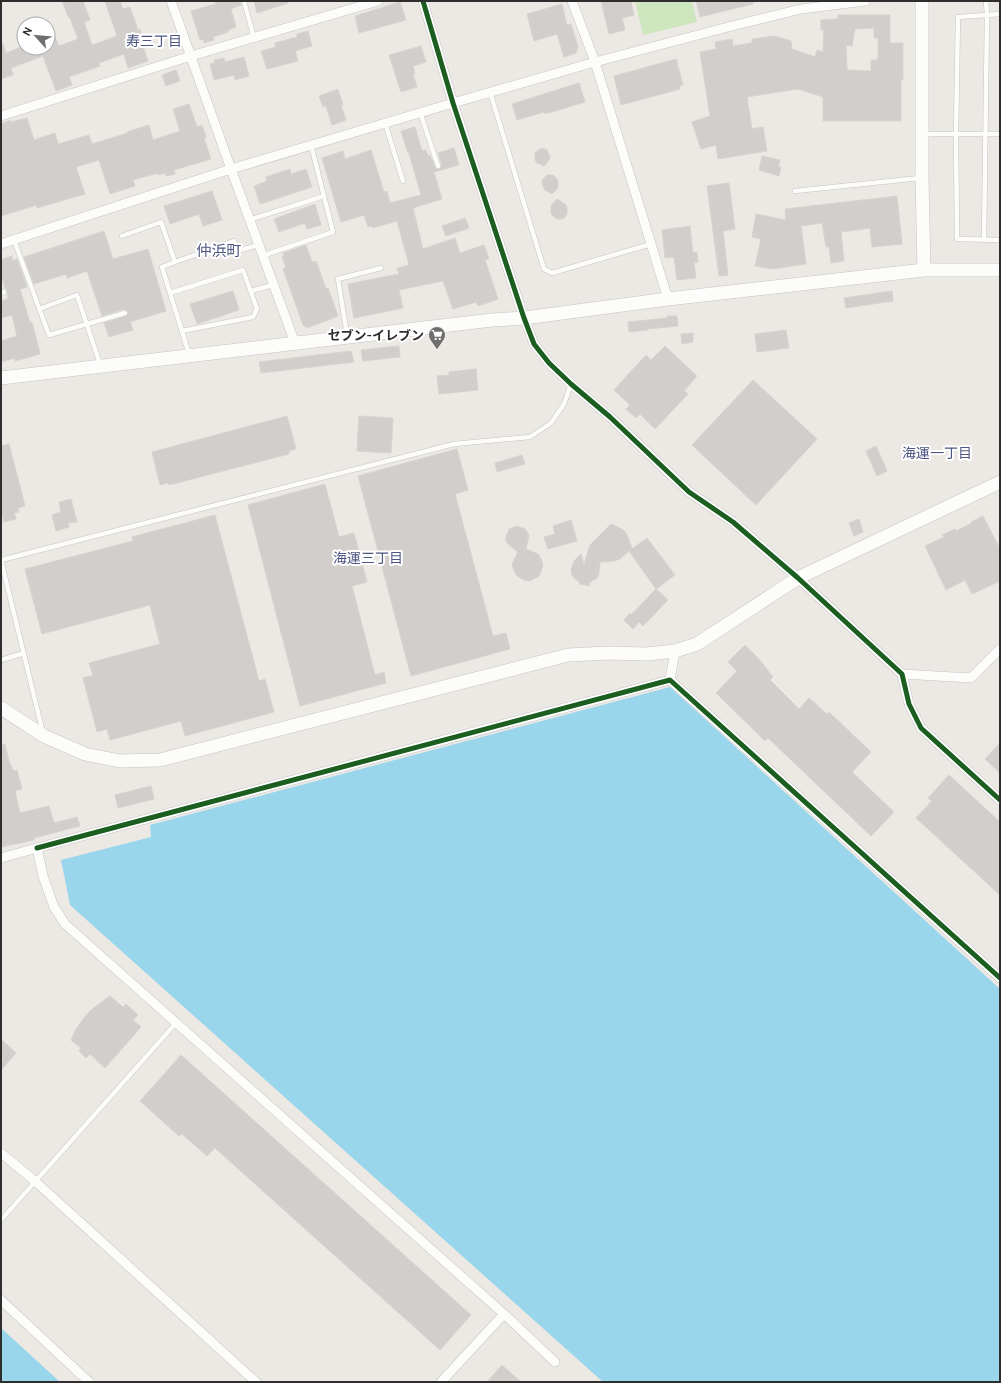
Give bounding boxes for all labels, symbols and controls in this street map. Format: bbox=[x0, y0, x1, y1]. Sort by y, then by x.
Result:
north arrow bbox=[16, 16, 56, 56]
text: N bbox=[19, 25, 35, 38]
district label: 寿三丁目 bbox=[126, 32, 182, 50]
district label: 仲浜町 bbox=[196, 242, 242, 260]
supermarket icon: セブン-イレブン bbox=[427, 325, 447, 350]
place label: セブン-イレブン bbox=[328, 327, 424, 343]
district label: 海運一丁目 bbox=[902, 444, 972, 462]
district label: 海運三丁目 bbox=[333, 549, 403, 567]

